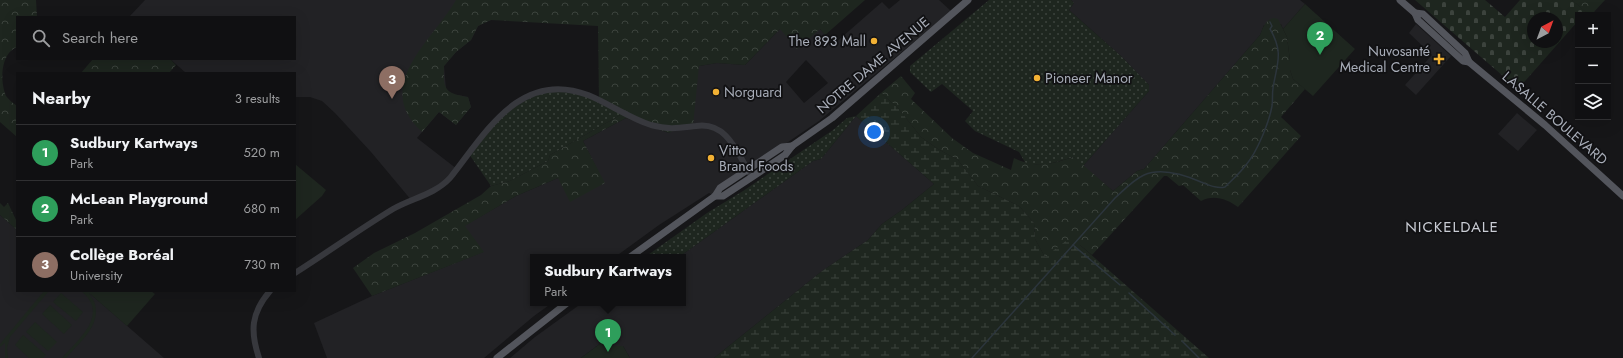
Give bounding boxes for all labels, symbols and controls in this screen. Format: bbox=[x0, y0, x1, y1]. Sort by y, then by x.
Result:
street label: NOTRE DAME AVENUE bbox=[812, 12, 934, 118]
north arrow bbox=[1527, 12, 1563, 48]
map controls bbox=[1575, 12, 1611, 120]
button: + bbox=[1575, 12, 1611, 48]
search box bbox=[16, 16, 296, 60]
pin: 2 bbox=[1307, 22, 1333, 55]
icon: search bbox=[30, 27, 52, 49]
text: Search here bbox=[62, 27, 138, 49]
place label: The 893 Mall bbox=[789, 31, 866, 51]
marker: The 893 Mall bbox=[869, 36, 879, 46]
place label: Nuvosanté Medical Centre bbox=[1340, 41, 1430, 77]
button: − bbox=[1575, 48, 1611, 84]
marker: Nuvosanté Medical Centre bbox=[1433, 53, 1445, 65]
pin: 3 bbox=[379, 66, 405, 99]
street label: LASALLE BOULEVARD bbox=[1498, 67, 1612, 169]
place label: Pioneer Manor bbox=[1045, 68, 1133, 88]
marker: Pioneer Manor bbox=[1032, 73, 1042, 83]
place label: Norguard bbox=[724, 82, 782, 102]
button: layers bbox=[1575, 84, 1611, 120]
text: Nearby bbox=[32, 86, 90, 110]
marker: Norguard bbox=[711, 87, 721, 97]
text: 3 results bbox=[235, 89, 280, 108]
your location bbox=[864, 122, 884, 142]
text: Sudbury Kartways bbox=[70, 132, 198, 154]
place label: Vitto Brand Foods bbox=[719, 140, 794, 176]
text: 1 bbox=[42, 143, 48, 162]
text: 520 m bbox=[243, 143, 280, 162]
marker: Vitto Brand Foods bbox=[706, 153, 716, 163]
text: Park bbox=[70, 154, 93, 173]
text: McLean Playground bbox=[70, 188, 208, 210]
text: 2 bbox=[41, 199, 49, 218]
text: 680 m bbox=[244, 199, 280, 218]
text: Park bbox=[70, 210, 93, 229]
district label: NICKELDALE bbox=[1405, 216, 1499, 238]
text: Collège Boréal bbox=[70, 244, 174, 266]
popup bbox=[530, 254, 686, 306]
text: 3 bbox=[41, 255, 49, 274]
text: 730 m bbox=[244, 255, 280, 274]
text: Sudbury Kartways bbox=[544, 260, 672, 282]
text: University bbox=[70, 266, 122, 285]
text: Park bbox=[544, 282, 567, 301]
pin: 1 bbox=[595, 319, 621, 352]

